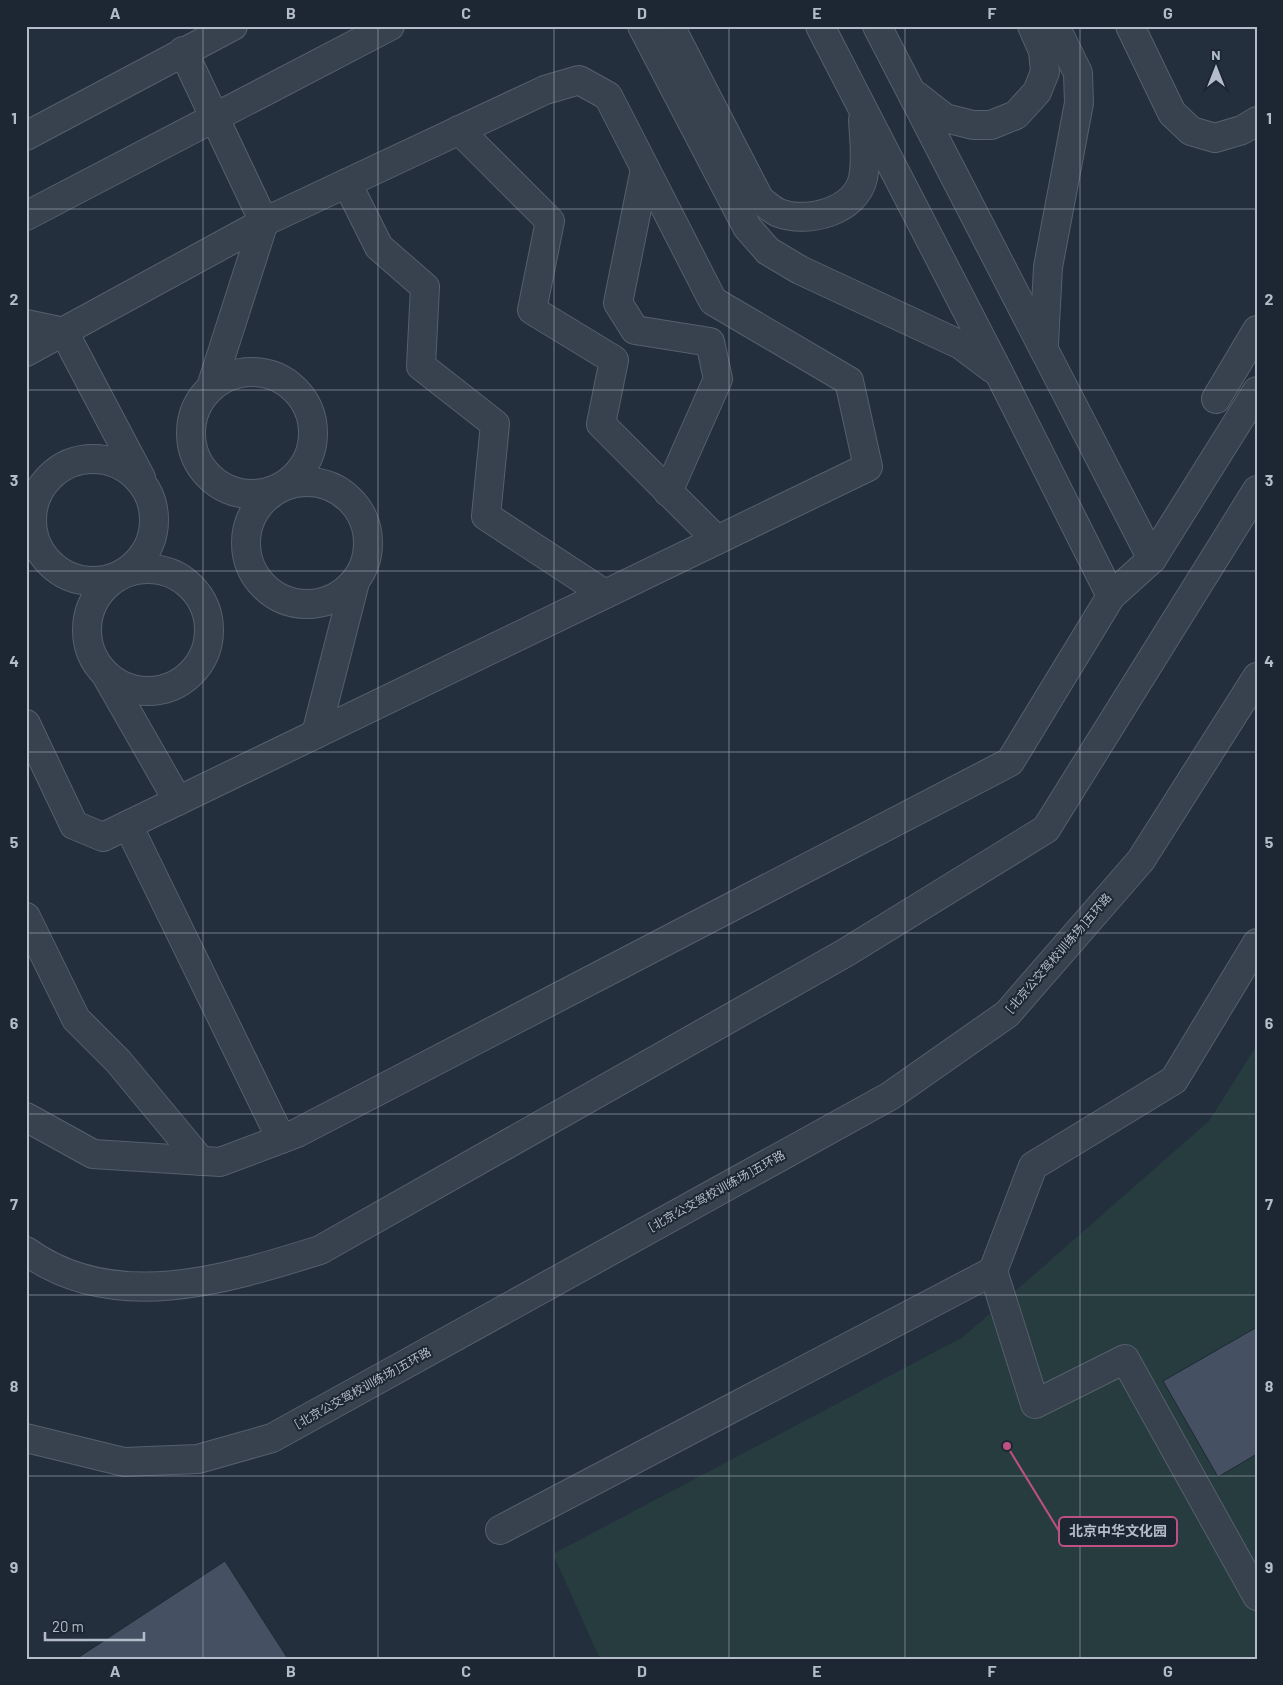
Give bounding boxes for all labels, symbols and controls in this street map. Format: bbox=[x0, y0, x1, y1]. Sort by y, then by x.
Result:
text: A bbox=[110, 3, 121, 22]
text: B bbox=[286, 3, 296, 22]
text: C bbox=[461, 3, 471, 22]
text: D bbox=[637, 3, 647, 22]
text: E bbox=[812, 3, 822, 22]
text: F bbox=[988, 3, 997, 22]
text: G bbox=[1163, 3, 1173, 22]
north arrow bbox=[1190, 42, 1240, 92]
text: N bbox=[1211, 46, 1221, 63]
text: 1 bbox=[11, 108, 17, 127]
text: 1 bbox=[1266, 108, 1272, 127]
text: 2 bbox=[10, 289, 19, 308]
text: 2 bbox=[1265, 289, 1274, 308]
text: 3 bbox=[10, 470, 18, 489]
text: 3 bbox=[1265, 470, 1273, 489]
text: 4 bbox=[9, 651, 19, 670]
text: 4 bbox=[1264, 651, 1274, 670]
text: 5 bbox=[10, 832, 19, 851]
text: 5 bbox=[1265, 832, 1274, 851]
street label: [北京公交驾校训练场]五环路 bbox=[1003, 890, 1114, 1015]
text: 6 bbox=[10, 1013, 19, 1032]
text: 6 bbox=[1265, 1013, 1274, 1032]
street label: [北京公交驾校训练场]五环路 bbox=[646, 1147, 787, 1233]
text: 7 bbox=[10, 1194, 18, 1213]
text: 7 bbox=[1265, 1194, 1273, 1213]
street label: [北京公交驾校训练场]五环路 bbox=[292, 1344, 433, 1430]
text: 8 bbox=[10, 1376, 19, 1395]
text: 8 bbox=[1265, 1376, 1274, 1395]
callout: 北京中华文化园 bbox=[1059, 1517, 1177, 1546]
text: 北京中华文化园 bbox=[1069, 1522, 1167, 1539]
text: 9 bbox=[10, 1557, 18, 1576]
text: 9 bbox=[1265, 1557, 1273, 1576]
scale bar bbox=[45, 1610, 144, 1642]
text: 20 m bbox=[52, 1617, 84, 1635]
text: A bbox=[110, 1661, 121, 1680]
text: B bbox=[286, 1661, 296, 1680]
text: C bbox=[461, 1661, 471, 1680]
text: D bbox=[637, 1661, 647, 1680]
text: E bbox=[812, 1661, 822, 1680]
text: F bbox=[988, 1661, 997, 1680]
text: G bbox=[1163, 1661, 1173, 1680]

